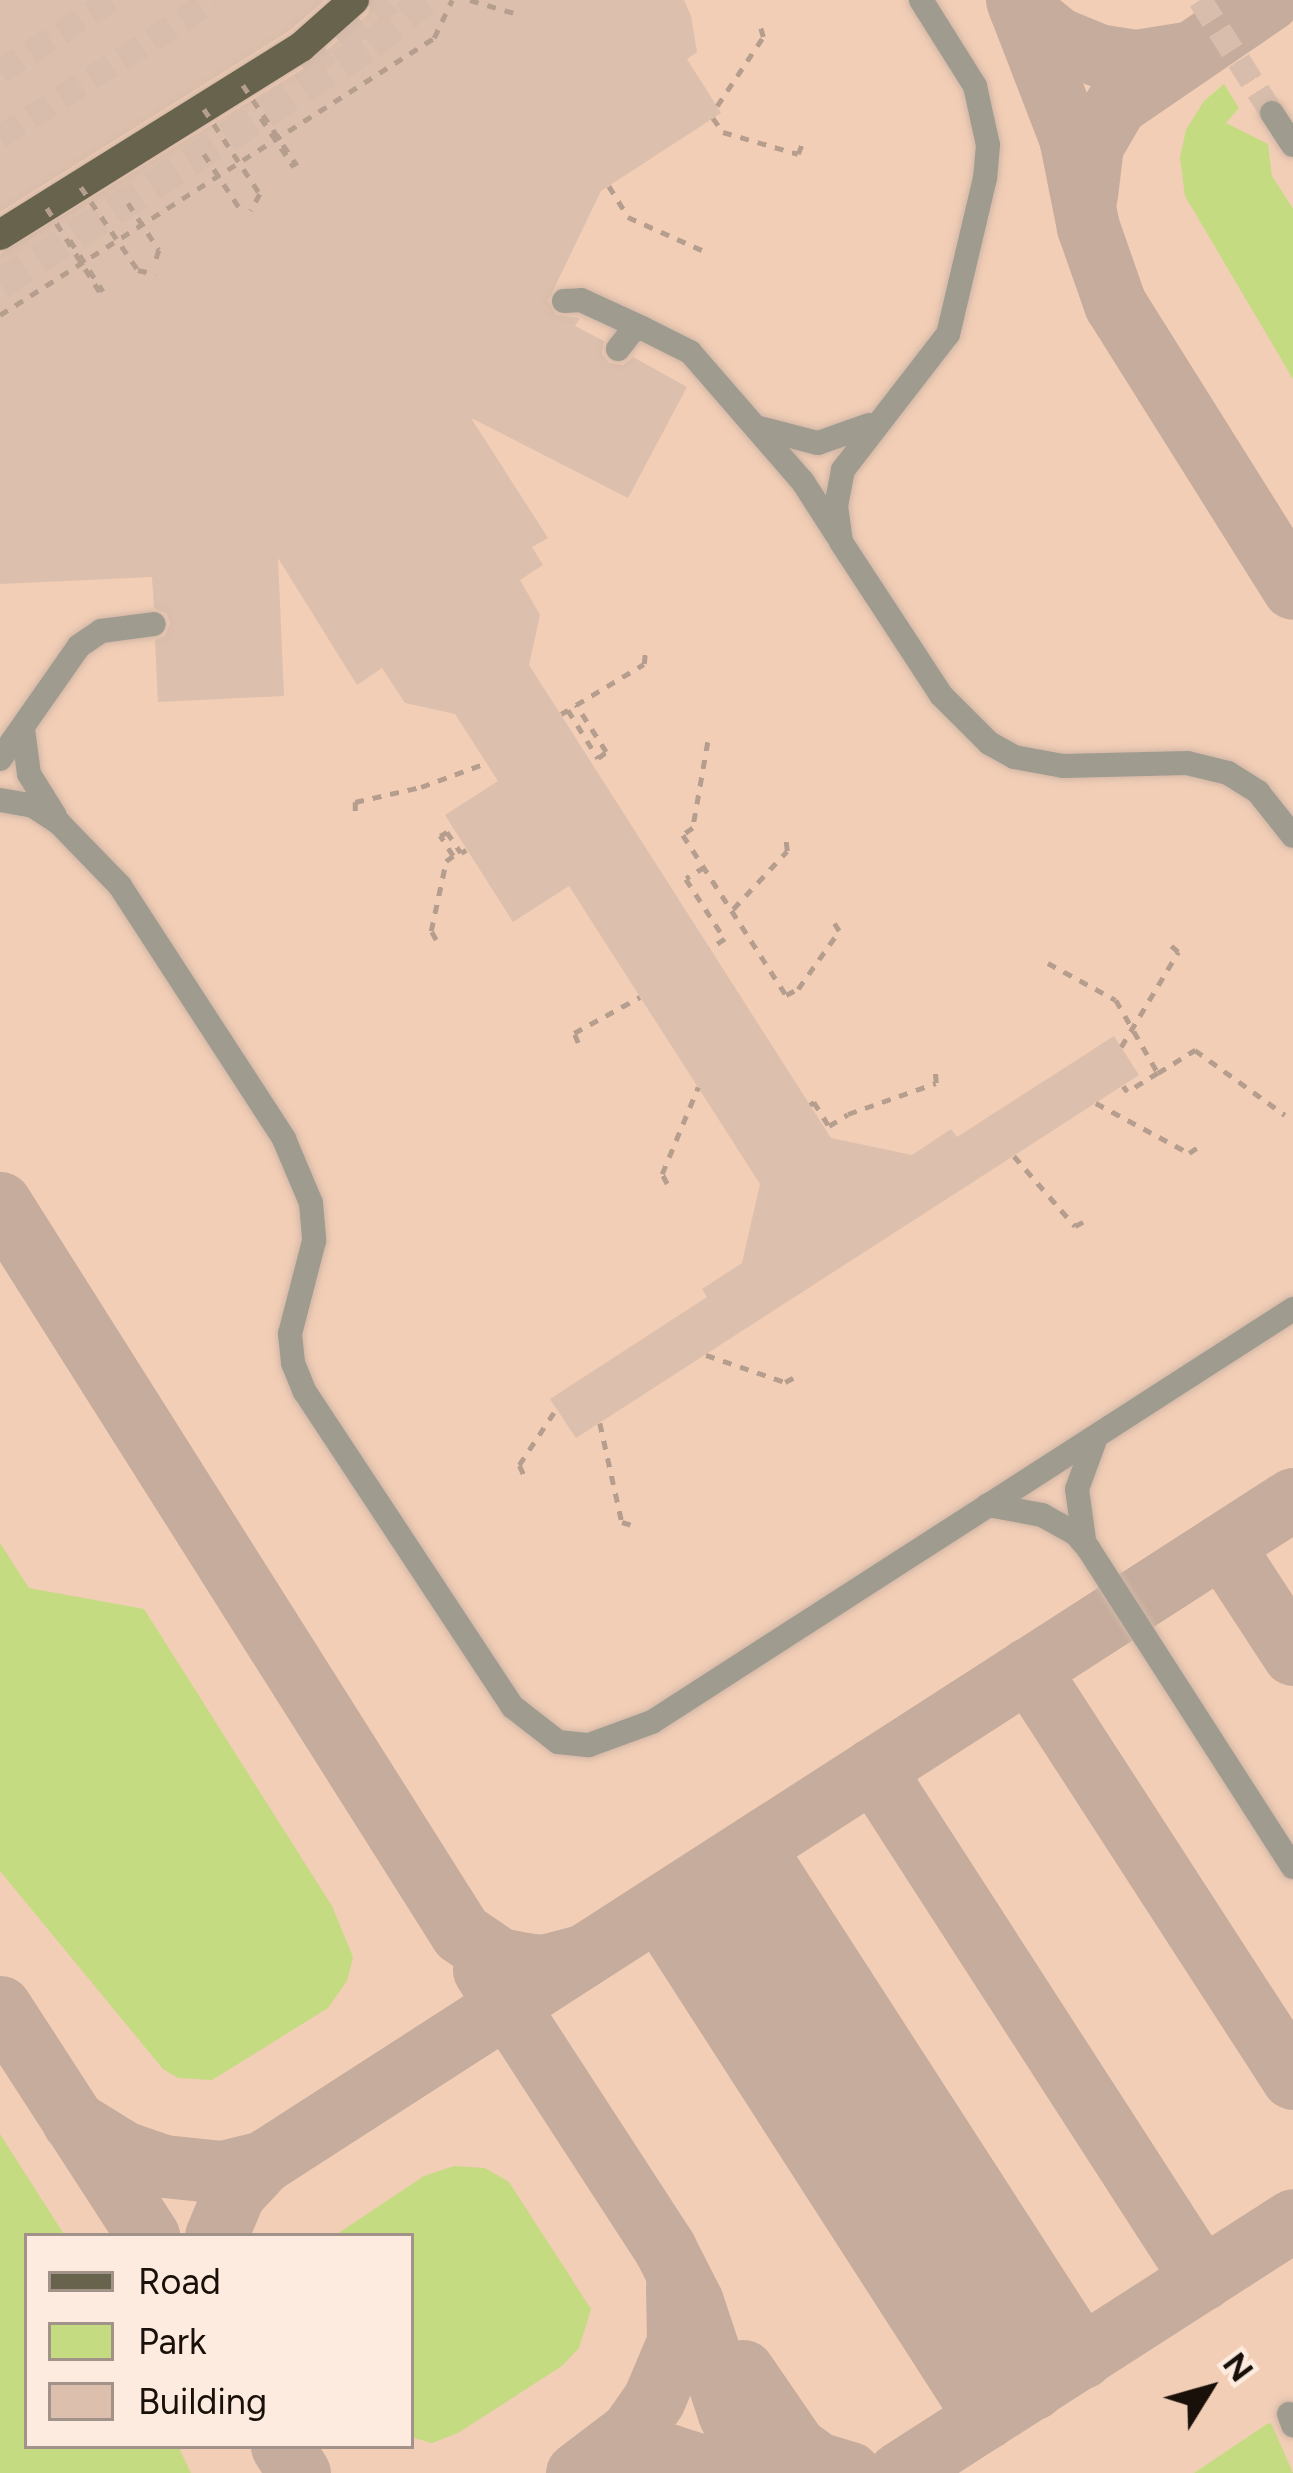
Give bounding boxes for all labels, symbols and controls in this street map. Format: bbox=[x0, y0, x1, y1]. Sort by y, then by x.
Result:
legend bbox=[24, 2233, 414, 2449]
text: Road bbox=[138, 2260, 221, 2303]
text: Park bbox=[138, 2320, 206, 2363]
north arrow bbox=[1149, 2329, 1269, 2449]
text: N bbox=[1215, 2345, 1261, 2389]
text: Building bbox=[138, 2380, 267, 2423]

